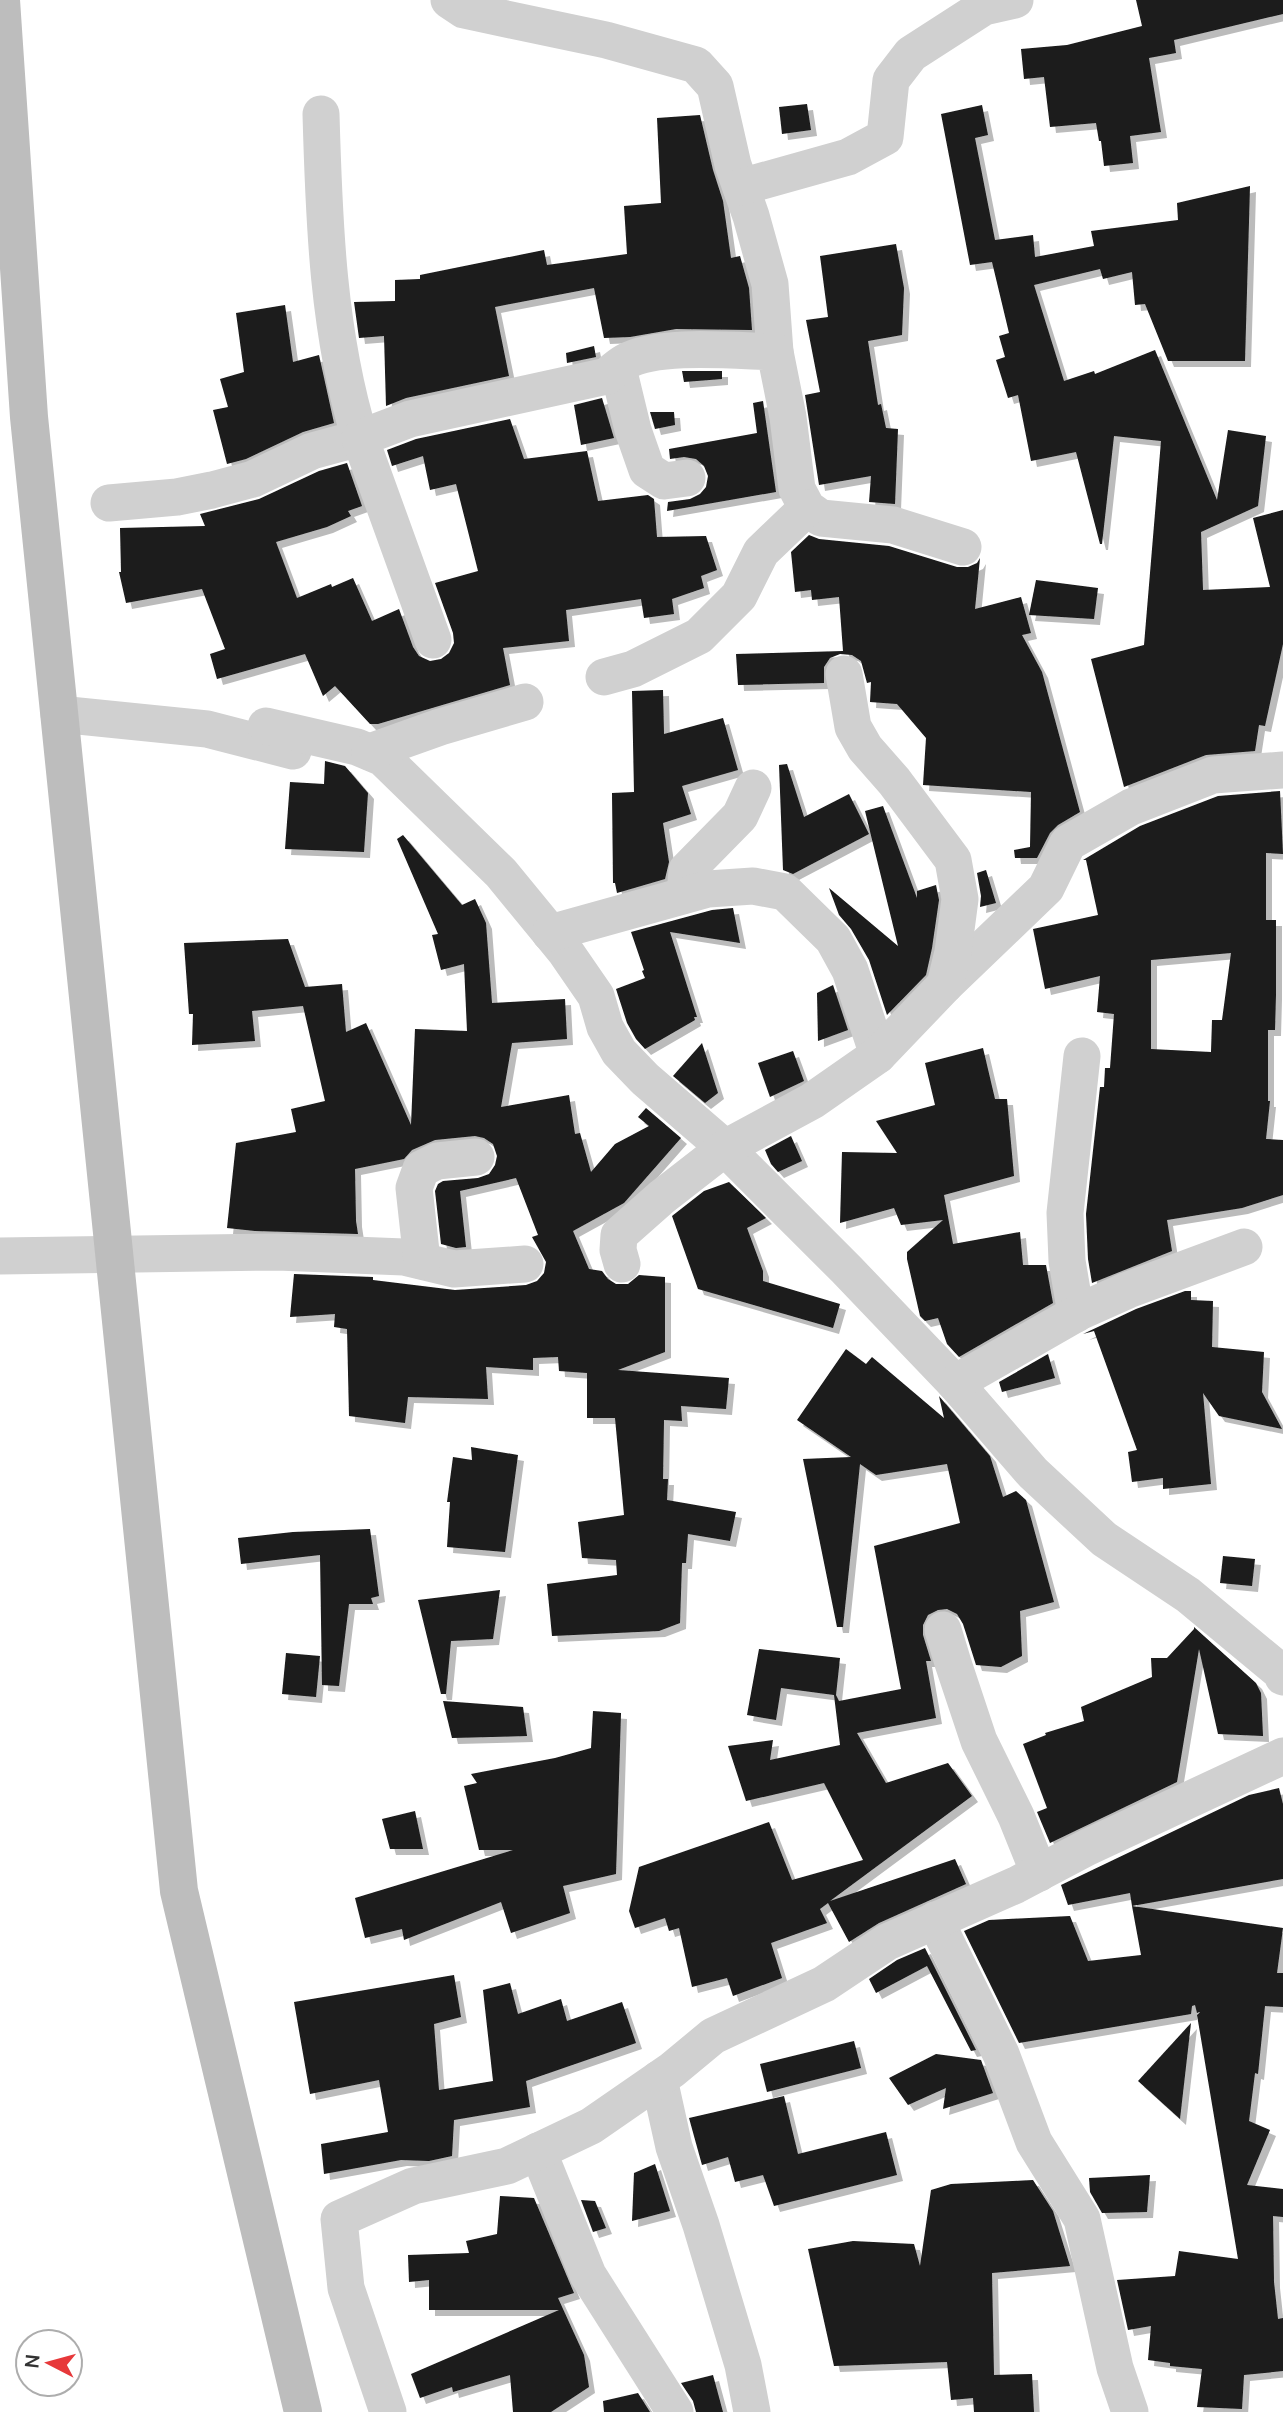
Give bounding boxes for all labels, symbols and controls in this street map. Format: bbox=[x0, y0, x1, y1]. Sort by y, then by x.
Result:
north arrow bbox=[14, 2328, 84, 2398]
text: N bbox=[18, 2353, 46, 2369]

